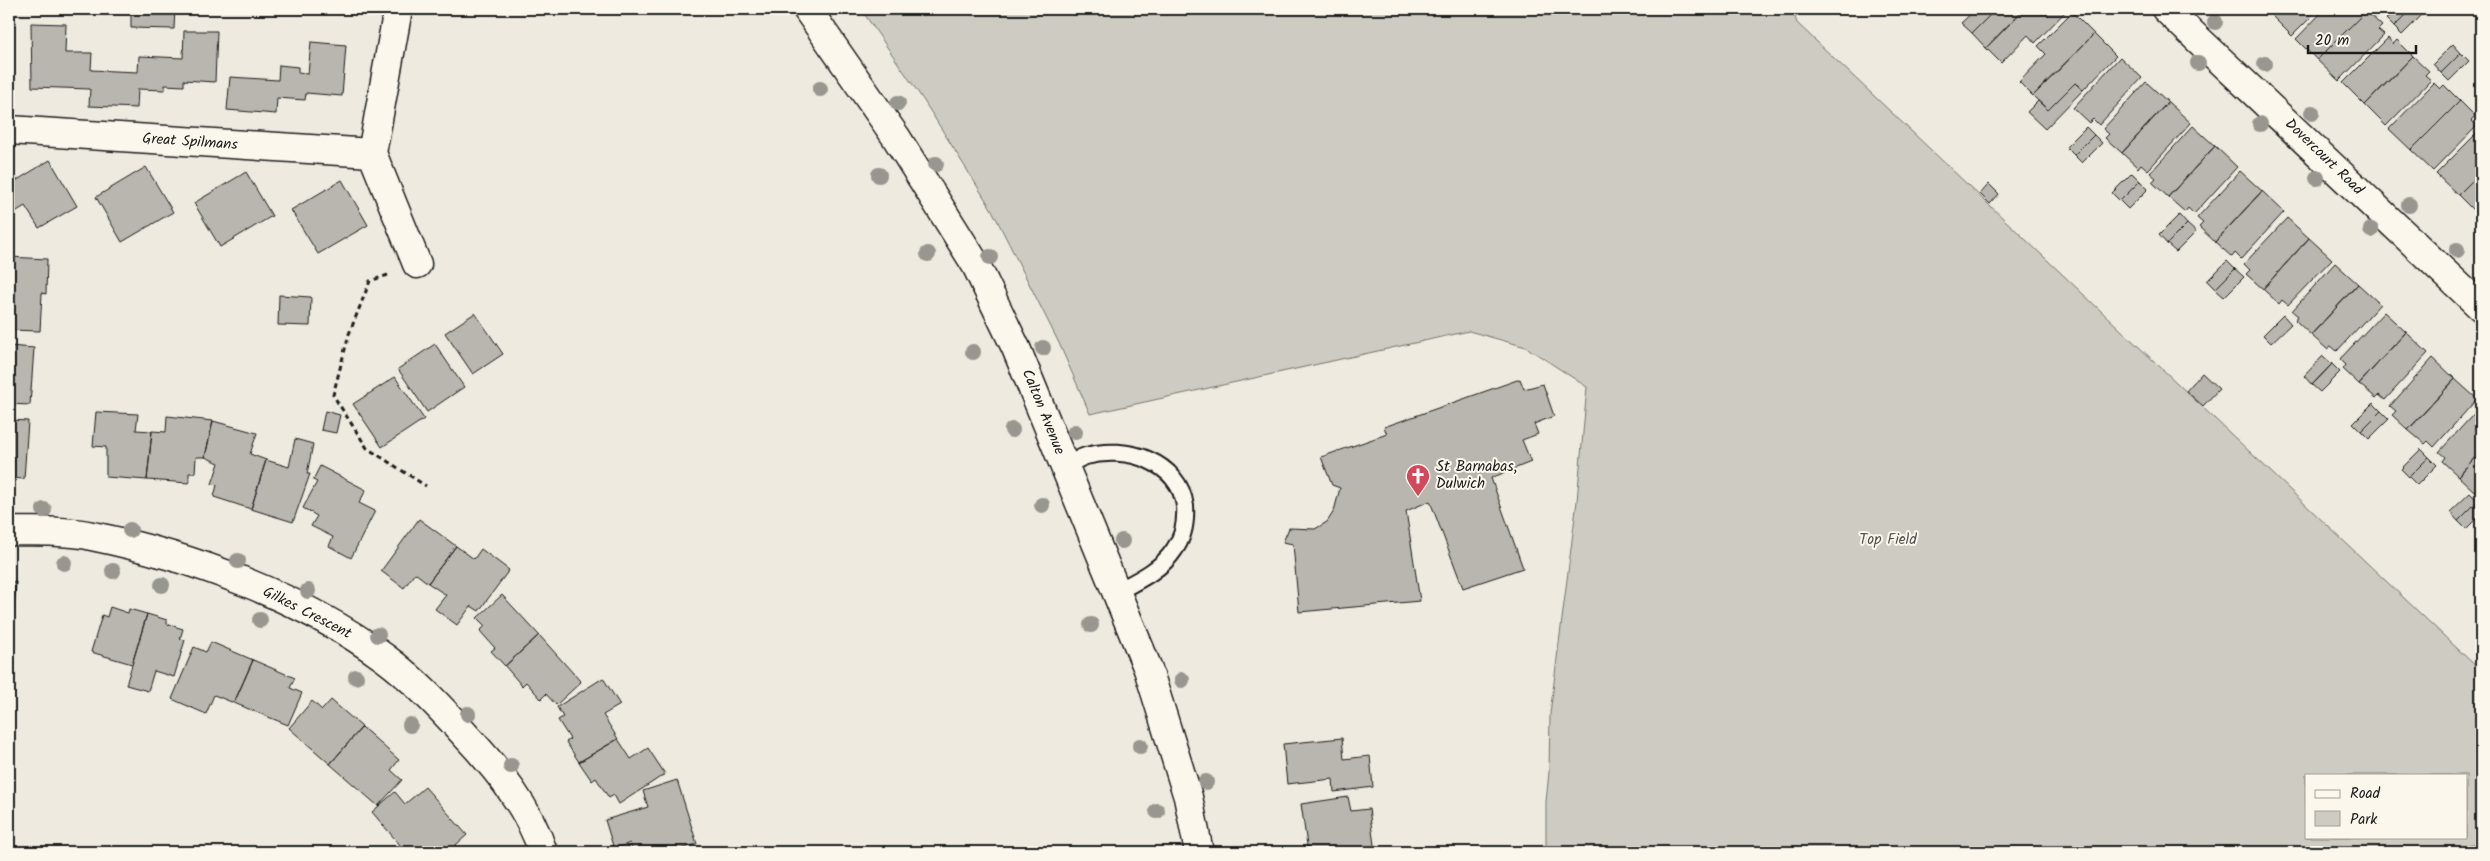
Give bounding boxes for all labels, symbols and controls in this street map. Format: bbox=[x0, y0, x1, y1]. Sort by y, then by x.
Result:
scale bar bbox=[2308, 22, 2415, 54]
text: 20 m bbox=[2315, 29, 2349, 53]
street label: Dovercourt Road bbox=[2279, 113, 2369, 201]
street label: Great Spilmans bbox=[142, 127, 239, 157]
street label: Calton Avenue bbox=[1015, 366, 1071, 459]
place label: St Barnabas, Dulwich bbox=[1436, 455, 1517, 496]
church icon: St Barnabas, Dulwich bbox=[1405, 463, 1431, 497]
park label: Top Field bbox=[1859, 528, 1917, 552]
street label: Gilkes Crescent bbox=[258, 580, 356, 646]
legend bbox=[2305, 774, 2468, 838]
text: Road bbox=[2350, 782, 2381, 806]
text: Park bbox=[2350, 808, 2378, 832]

